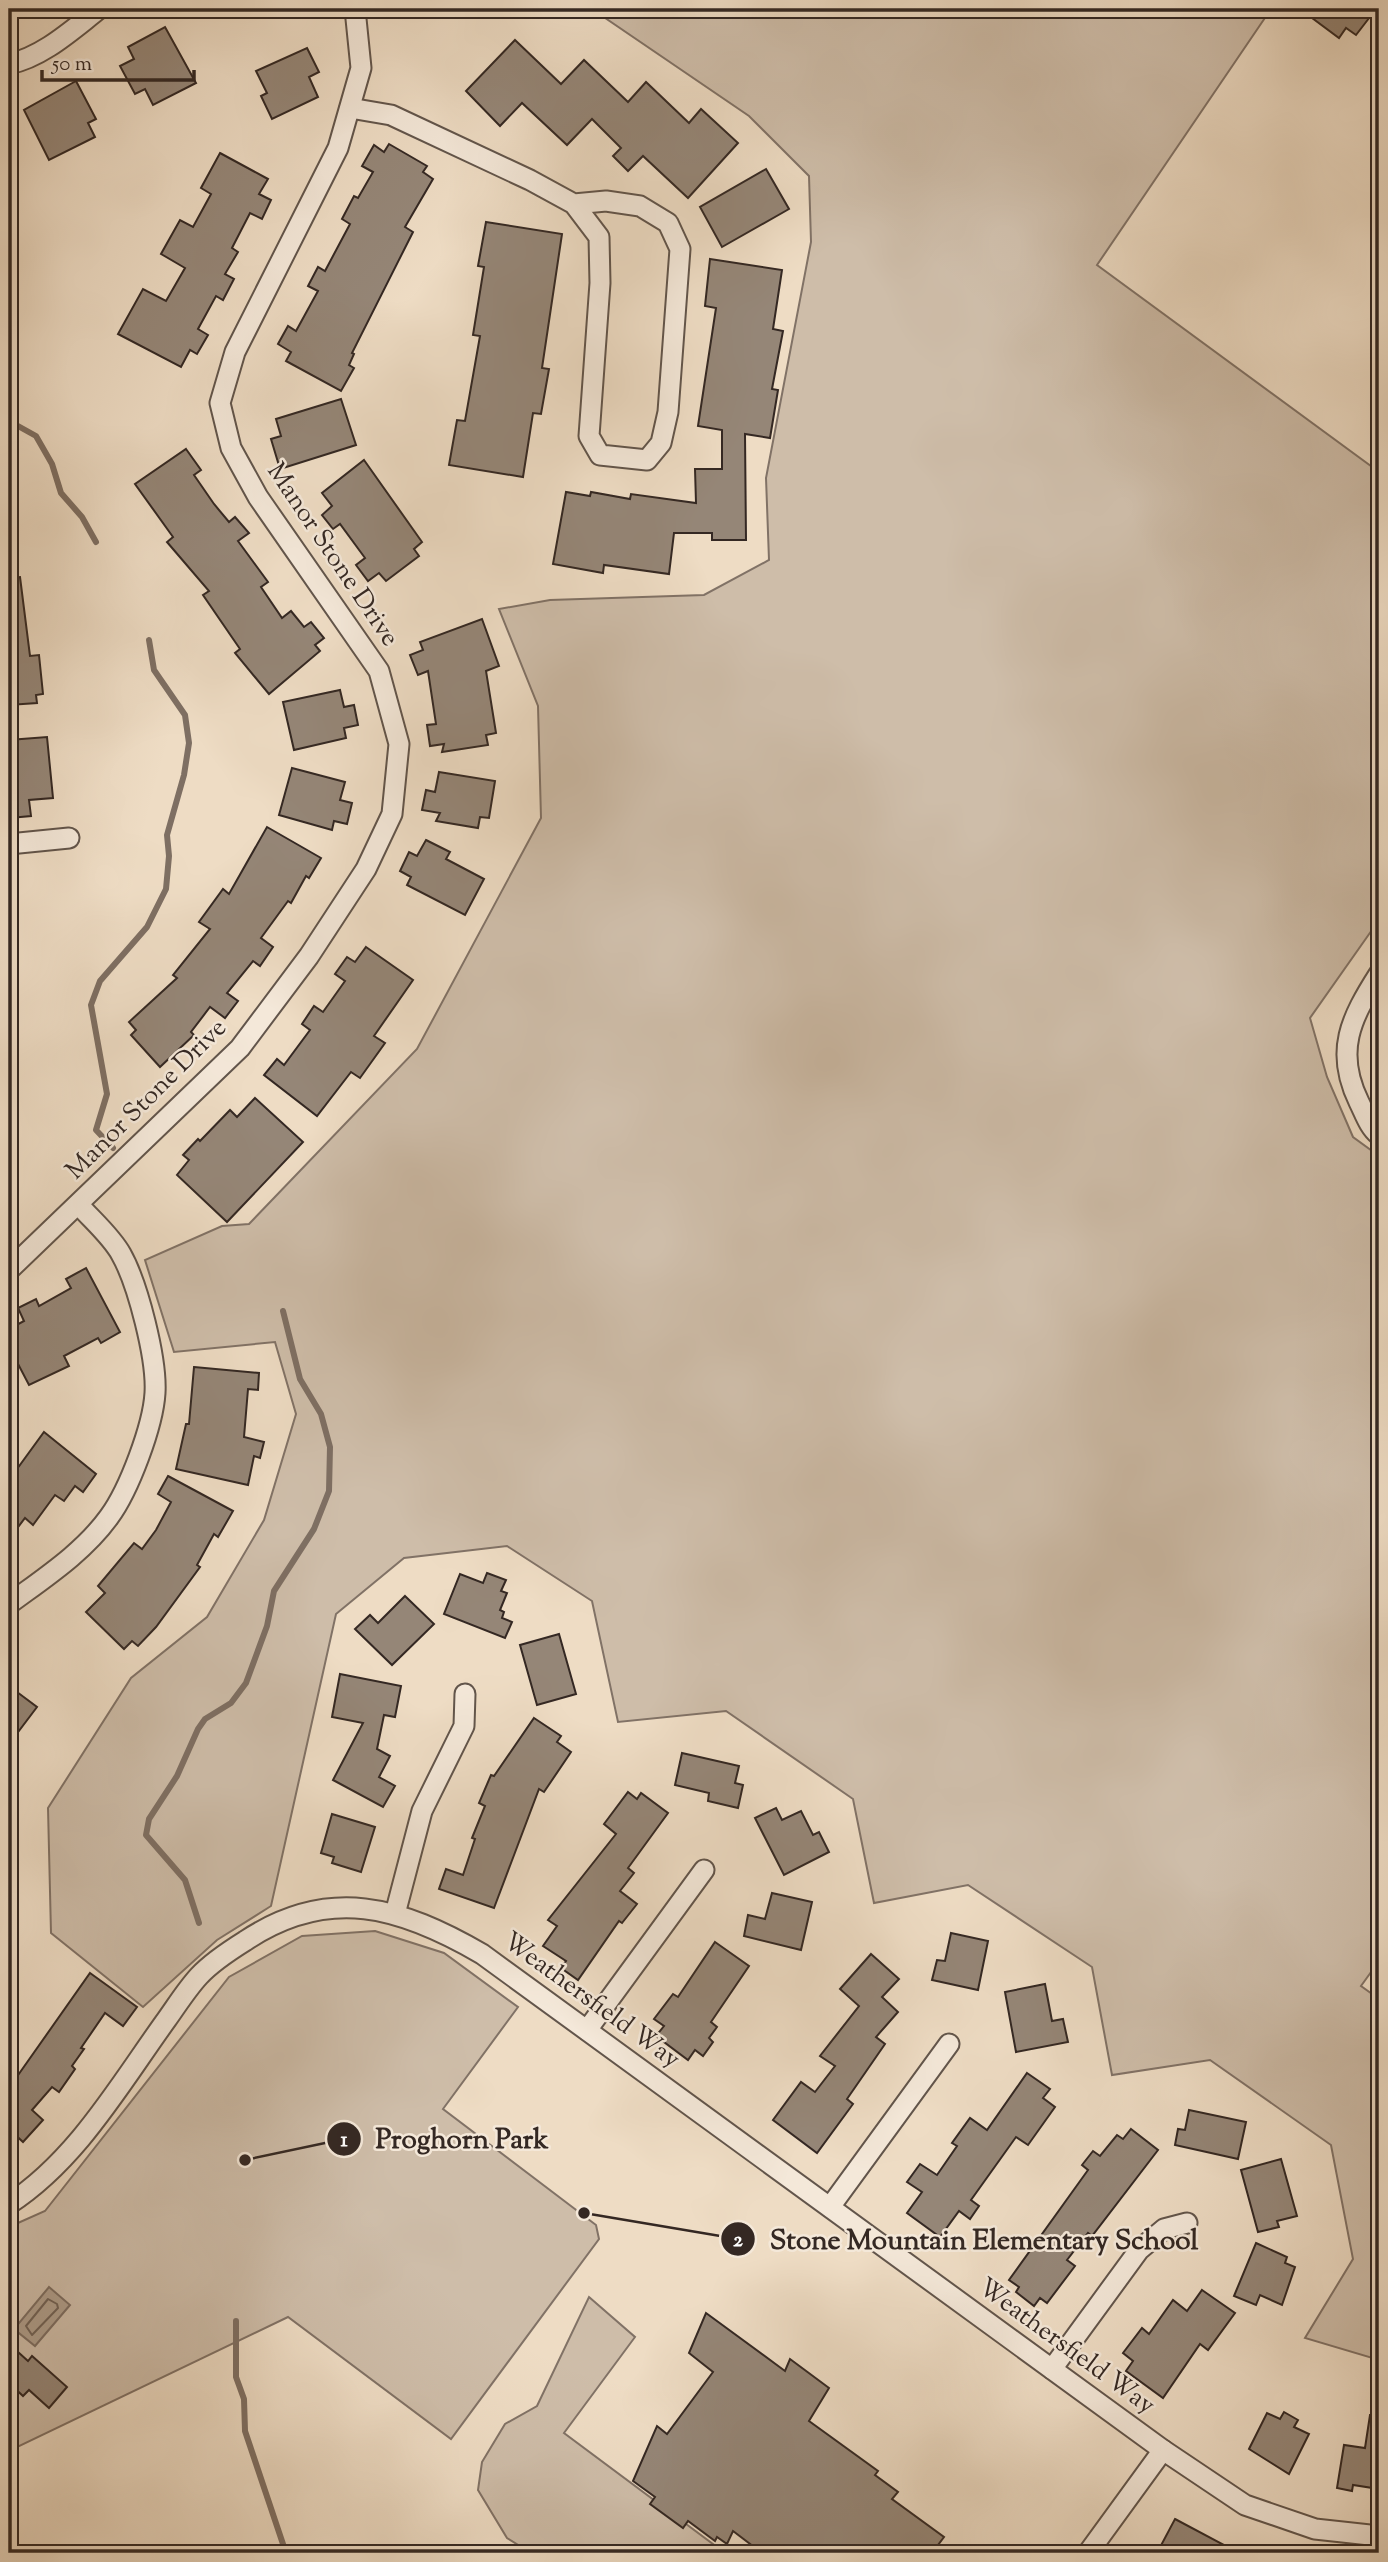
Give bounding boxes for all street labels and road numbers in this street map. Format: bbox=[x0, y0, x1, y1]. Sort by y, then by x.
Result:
street label: Manor Stone Drive bbox=[257, 456, 407, 654]
street label: Manor Stone Drive bbox=[58, 1011, 236, 1189]
street label: Weathersfield Way bbox=[495, 1924, 687, 2078]
street label: Weathersfield Way bbox=[970, 2270, 1162, 2424]

